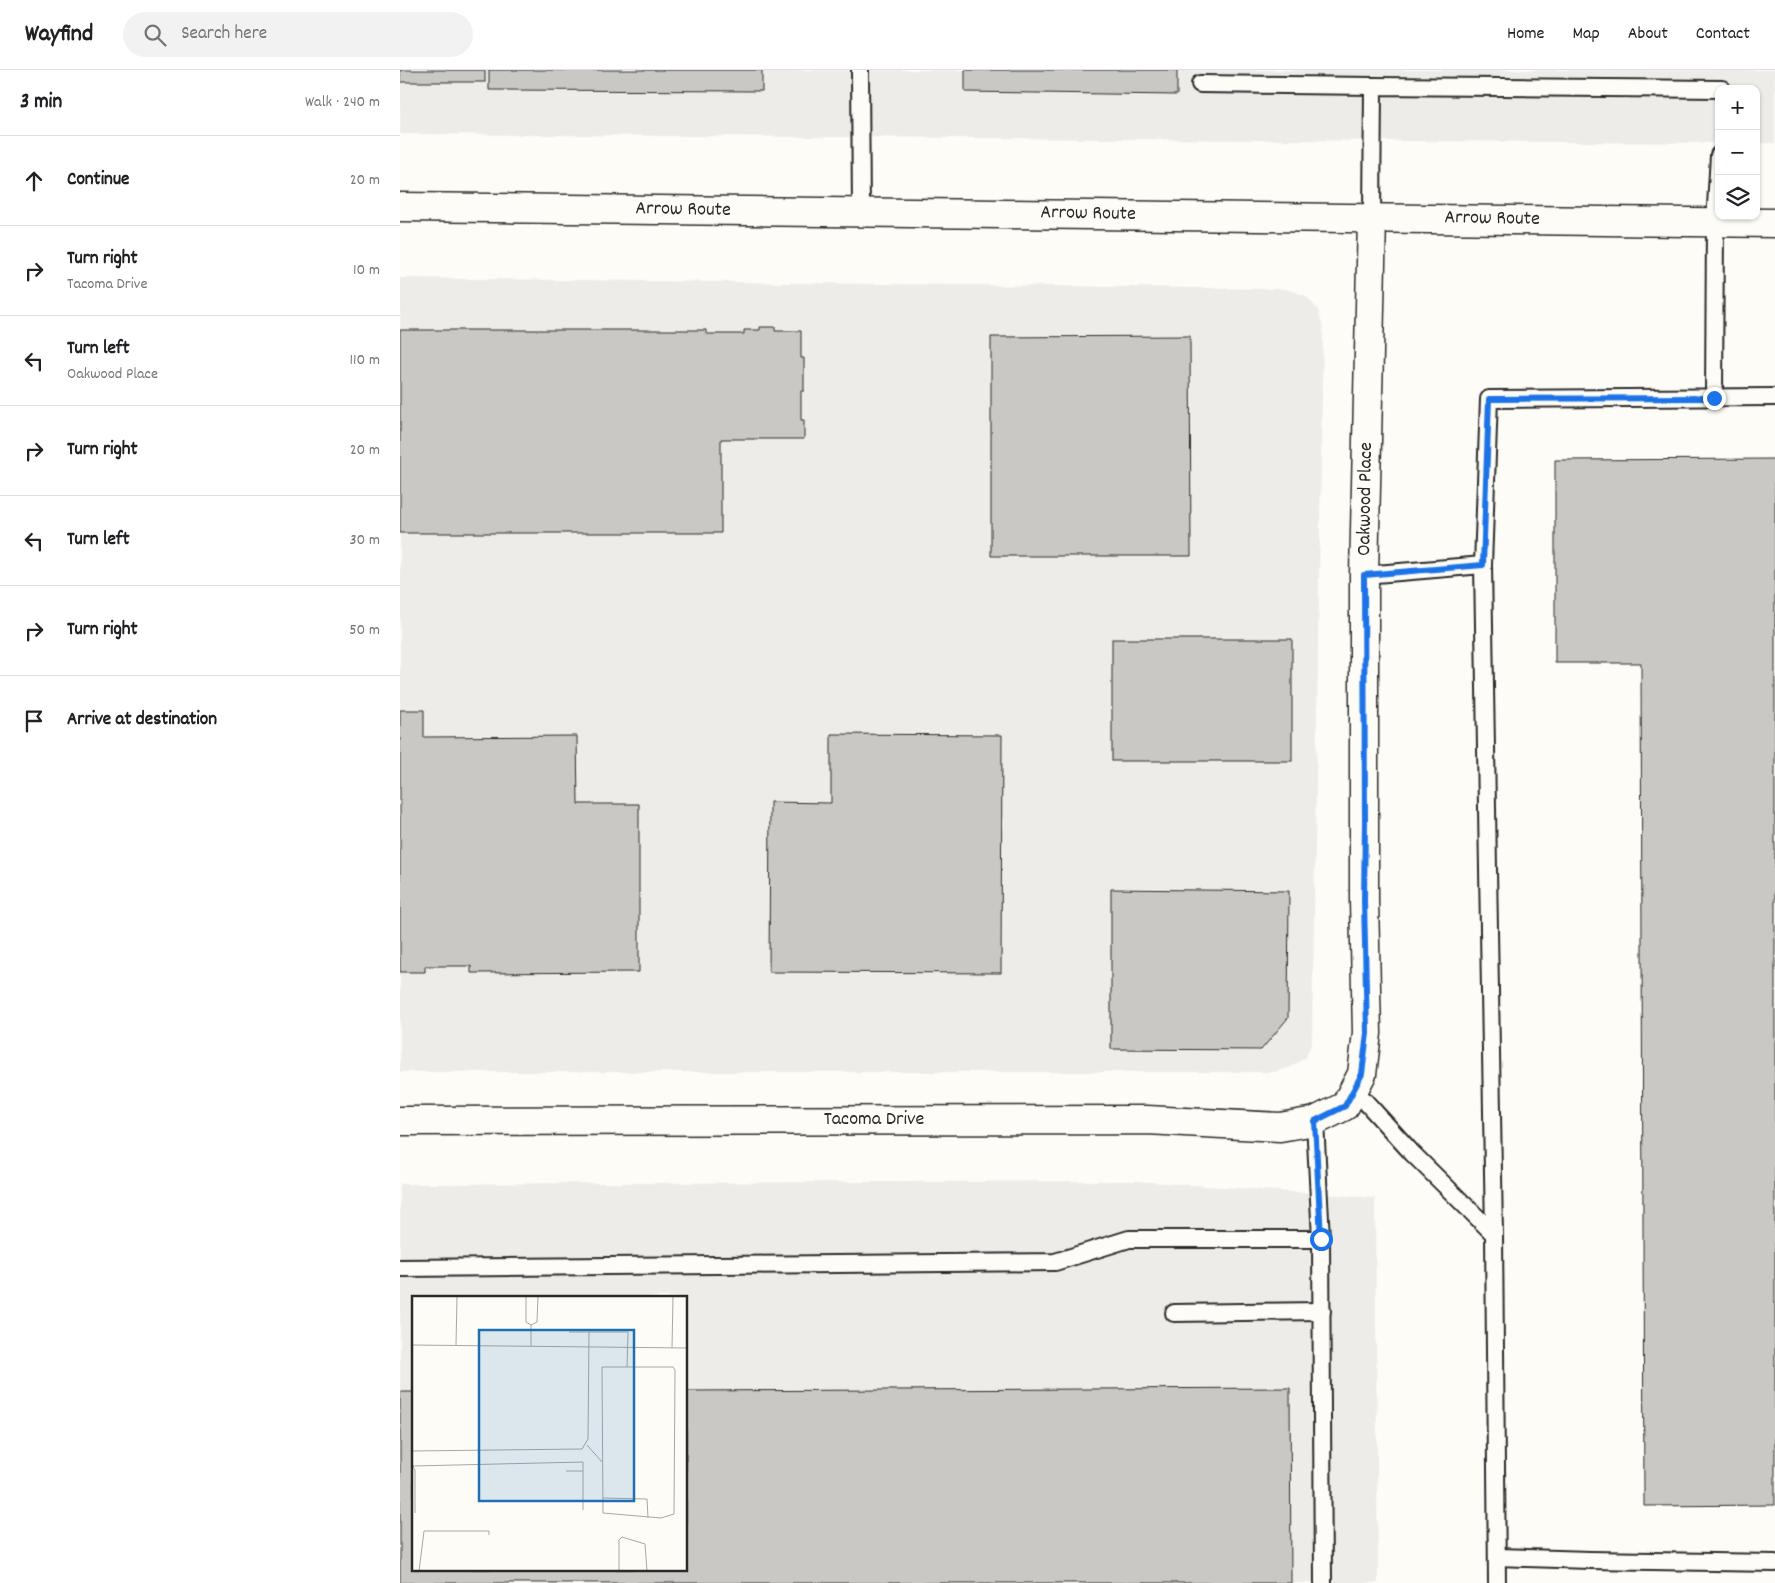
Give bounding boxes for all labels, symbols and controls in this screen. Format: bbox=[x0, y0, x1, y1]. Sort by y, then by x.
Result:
search box bbox=[123, 12, 473, 57]
text: Wayfind bbox=[25, 18, 93, 52]
icon: search bbox=[141, 21, 169, 49]
text: Search here bbox=[181, 21, 267, 48]
text: Home bbox=[1507, 22, 1544, 47]
text: Map bbox=[1572, 22, 1600, 47]
text: About bbox=[1628, 22, 1668, 47]
text: Contact bbox=[1696, 22, 1750, 47]
map controls bbox=[1715, 85, 1760, 220]
button: + bbox=[1715, 85, 1760, 130]
text: 3 min bbox=[20, 88, 62, 118]
text: Walk · 240 m bbox=[305, 91, 380, 114]
button: − bbox=[1715, 130, 1760, 175]
icon: ahead bbox=[20, 167, 48, 195]
text: Continue bbox=[67, 167, 129, 194]
text: 20 m bbox=[350, 169, 380, 192]
button: layers bbox=[1715, 175, 1760, 220]
street label: Arrow Route bbox=[635, 195, 731, 225]
street label: Arrow Route bbox=[1040, 199, 1136, 229]
street label: Arrow Route bbox=[1444, 204, 1540, 234]
text: Turn right bbox=[67, 246, 138, 273]
icon: right bbox=[20, 257, 48, 285]
text: 10 m bbox=[353, 259, 380, 282]
text: Tacoma Drive bbox=[67, 273, 147, 296]
text: Turn left bbox=[67, 336, 130, 363]
icon: left bbox=[20, 347, 48, 375]
text: 110 m bbox=[350, 349, 380, 372]
text: Oakwood Place bbox=[67, 363, 158, 386]
route end bbox=[1703, 387, 1726, 410]
icon: right bbox=[20, 437, 48, 465]
text: Turn right bbox=[67, 437, 138, 464]
text: 20 m bbox=[350, 439, 380, 462]
street label: Oakwood Place bbox=[1351, 442, 1381, 556]
icon: left bbox=[20, 527, 48, 555]
text: Turn left bbox=[67, 527, 130, 554]
text: 30 m bbox=[350, 529, 380, 552]
icon: right bbox=[20, 617, 48, 645]
text: Turn right bbox=[67, 617, 138, 644]
text: 50 m bbox=[349, 619, 380, 642]
icon: arrive bbox=[20, 707, 48, 735]
text: Arrive at destination bbox=[67, 707, 217, 734]
street label: Tacoma Drive bbox=[824, 1106, 924, 1134]
route start bbox=[1310, 1228, 1333, 1251]
inset map bbox=[412, 1296, 688, 1570]

